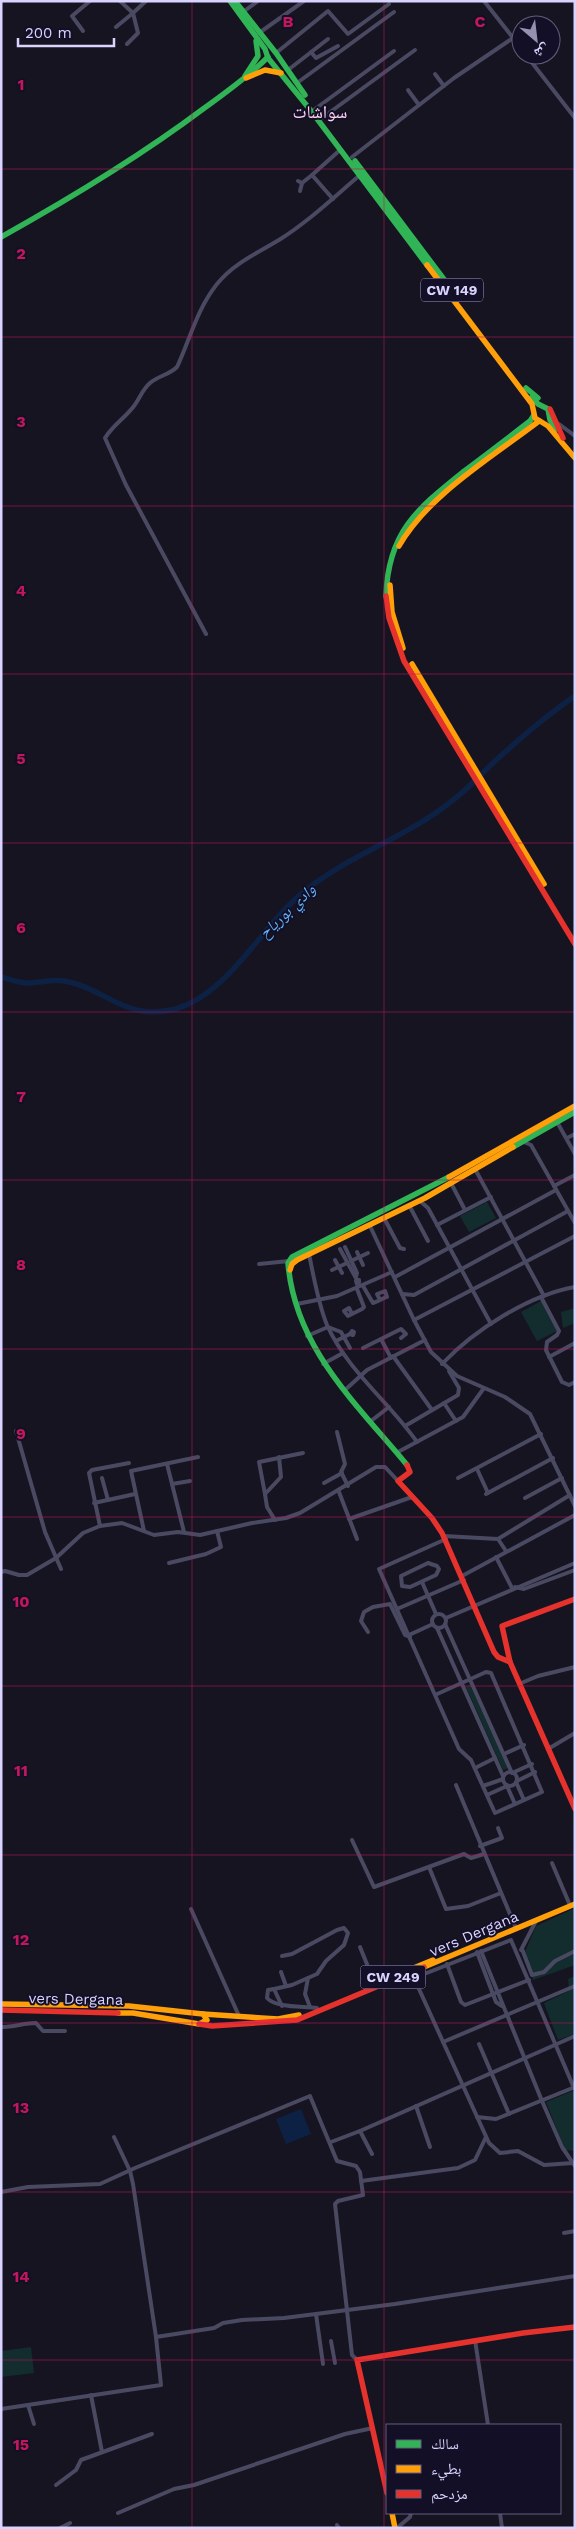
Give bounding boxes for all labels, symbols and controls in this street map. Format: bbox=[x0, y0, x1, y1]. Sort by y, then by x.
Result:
text: B bbox=[283, 12, 294, 31]
text: C bbox=[475, 12, 486, 31]
scale bar bbox=[18, 15, 114, 47]
north arrow bbox=[511, 15, 561, 65]
text: 200 m bbox=[25, 24, 72, 42]
text: ش bbox=[531, 40, 552, 62]
text: 1 bbox=[18, 75, 24, 94]
district label: سواشات bbox=[293, 101, 347, 122]
text: 2 bbox=[16, 244, 26, 263]
road number: CW 149 bbox=[421, 278, 483, 302]
text: 3 bbox=[16, 412, 26, 431]
text: 4 bbox=[16, 581, 26, 600]
text: 5 bbox=[16, 749, 26, 768]
water label: وادي بورياح bbox=[255, 879, 322, 945]
text: 6 bbox=[16, 918, 26, 937]
text: 7 bbox=[16, 1087, 26, 1106]
text: 8 bbox=[16, 1255, 26, 1274]
text: 9 bbox=[16, 1424, 26, 1443]
text: 10 bbox=[12, 1592, 30, 1611]
text: 11 bbox=[14, 1761, 28, 1780]
street label: vers Dergana bbox=[427, 1907, 522, 1961]
text: 12 bbox=[13, 1930, 29, 1949]
road number: CW 249 bbox=[360, 1965, 426, 1988]
street label: vers Dergana bbox=[28, 1989, 124, 2009]
text: 13 bbox=[13, 2098, 29, 2117]
text: 14 bbox=[12, 2267, 30, 2286]
legend bbox=[386, 2424, 561, 2514]
text: 15 bbox=[13, 2435, 29, 2454]
text: سالك bbox=[431, 2435, 459, 2453]
text: بطيء bbox=[431, 2460, 461, 2481]
text: مزدحم bbox=[431, 2485, 468, 2504]

